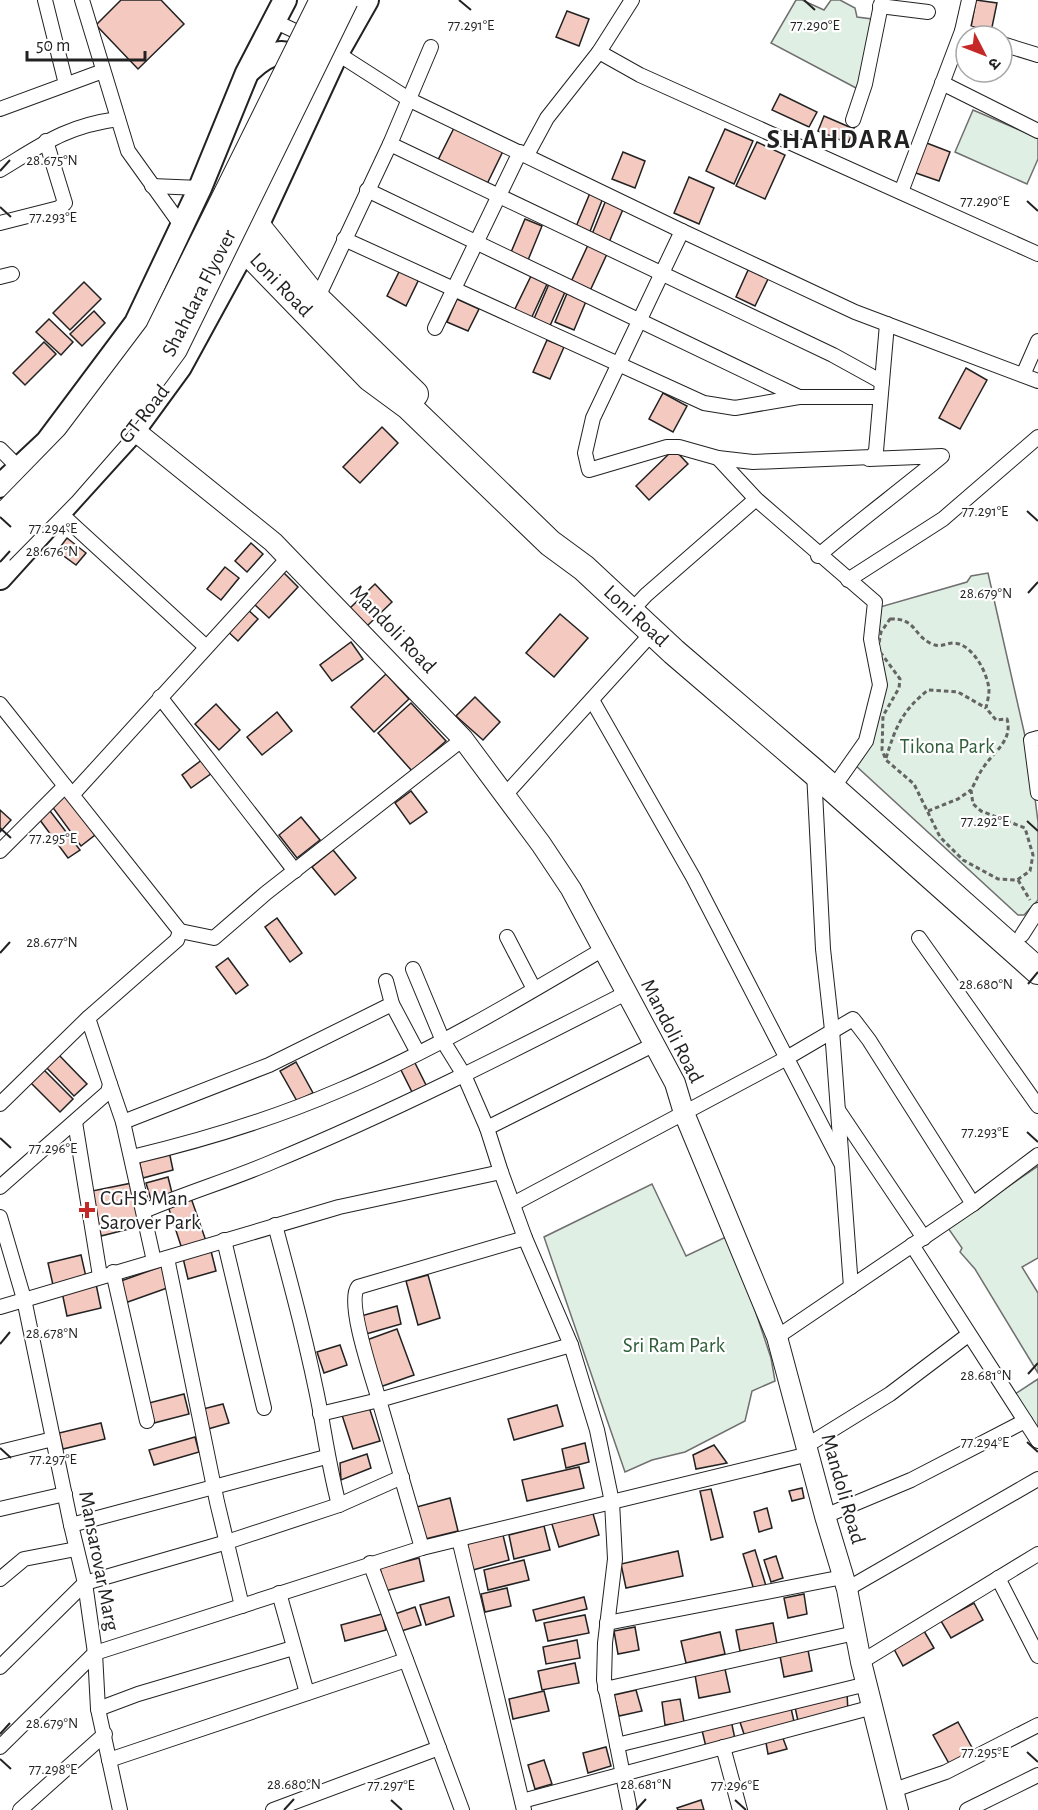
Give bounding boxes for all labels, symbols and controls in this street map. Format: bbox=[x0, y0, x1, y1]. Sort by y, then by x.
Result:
text: 77.291°E bbox=[448, 18, 494, 33]
text: 77.290°E bbox=[790, 18, 840, 33]
scale bar bbox=[27, 24, 146, 62]
north arrow bbox=[954, 24, 1014, 84]
text: 50 m bbox=[36, 37, 70, 55]
text: उ bbox=[985, 55, 1003, 73]
district label: SHAHDARA bbox=[767, 126, 911, 153]
text: 28.675°N bbox=[26, 153, 78, 168]
text: 77.290°E bbox=[960, 194, 1010, 209]
text: 77.293°E bbox=[29, 210, 77, 225]
street label: Shahdara Flyover bbox=[158, 226, 240, 360]
street label: Loni Road bbox=[246, 249, 316, 321]
street label: GT Road bbox=[115, 381, 173, 447]
text: 77.291°E bbox=[962, 504, 1008, 519]
text: 77.294°E bbox=[29, 521, 77, 536]
text: 28.676°N bbox=[26, 544, 78, 559]
street label: Mandoli Road bbox=[346, 581, 440, 677]
street label: Loni Road bbox=[600, 581, 672, 651]
text: 28.679°N bbox=[960, 586, 1012, 601]
park label: Tikona Park bbox=[900, 736, 995, 757]
text: 77.292°E bbox=[961, 814, 1009, 829]
text: 77.295°E bbox=[29, 831, 77, 846]
text: 28.677°N bbox=[26, 935, 78, 950]
street label: Mandoli Road bbox=[637, 976, 707, 1086]
text: 28.680°N bbox=[959, 977, 1013, 992]
text: 77.293°E bbox=[961, 1125, 1009, 1140]
text: 77.296°E bbox=[29, 1141, 77, 1156]
place label: CGHS Man Sarover Park bbox=[100, 1188, 201, 1233]
marker: CGHS Man Sarover Park bbox=[78, 1201, 96, 1219]
text: 28.678°N bbox=[26, 1326, 78, 1341]
park label: Sri Ram Park bbox=[623, 1335, 726, 1356]
text: 28.681°N bbox=[960, 1368, 1012, 1383]
street label: Mandoli Road bbox=[817, 1432, 869, 1546]
text: 77.294°E bbox=[961, 1435, 1009, 1450]
text: 77.297°E bbox=[29, 1452, 77, 1467]
street label: Mansarovar Marg bbox=[75, 1489, 123, 1633]
text: 28.679°N bbox=[26, 1716, 78, 1731]
text: 77.295°E bbox=[961, 1745, 1009, 1760]
text: 77.298°E bbox=[29, 1762, 77, 1777]
text: 28.680°N bbox=[267, 1777, 321, 1792]
text: 28.681°N bbox=[620, 1777, 672, 1792]
text: 77.297°E bbox=[367, 1778, 415, 1793]
text: 77.296°E bbox=[711, 1778, 759, 1793]

